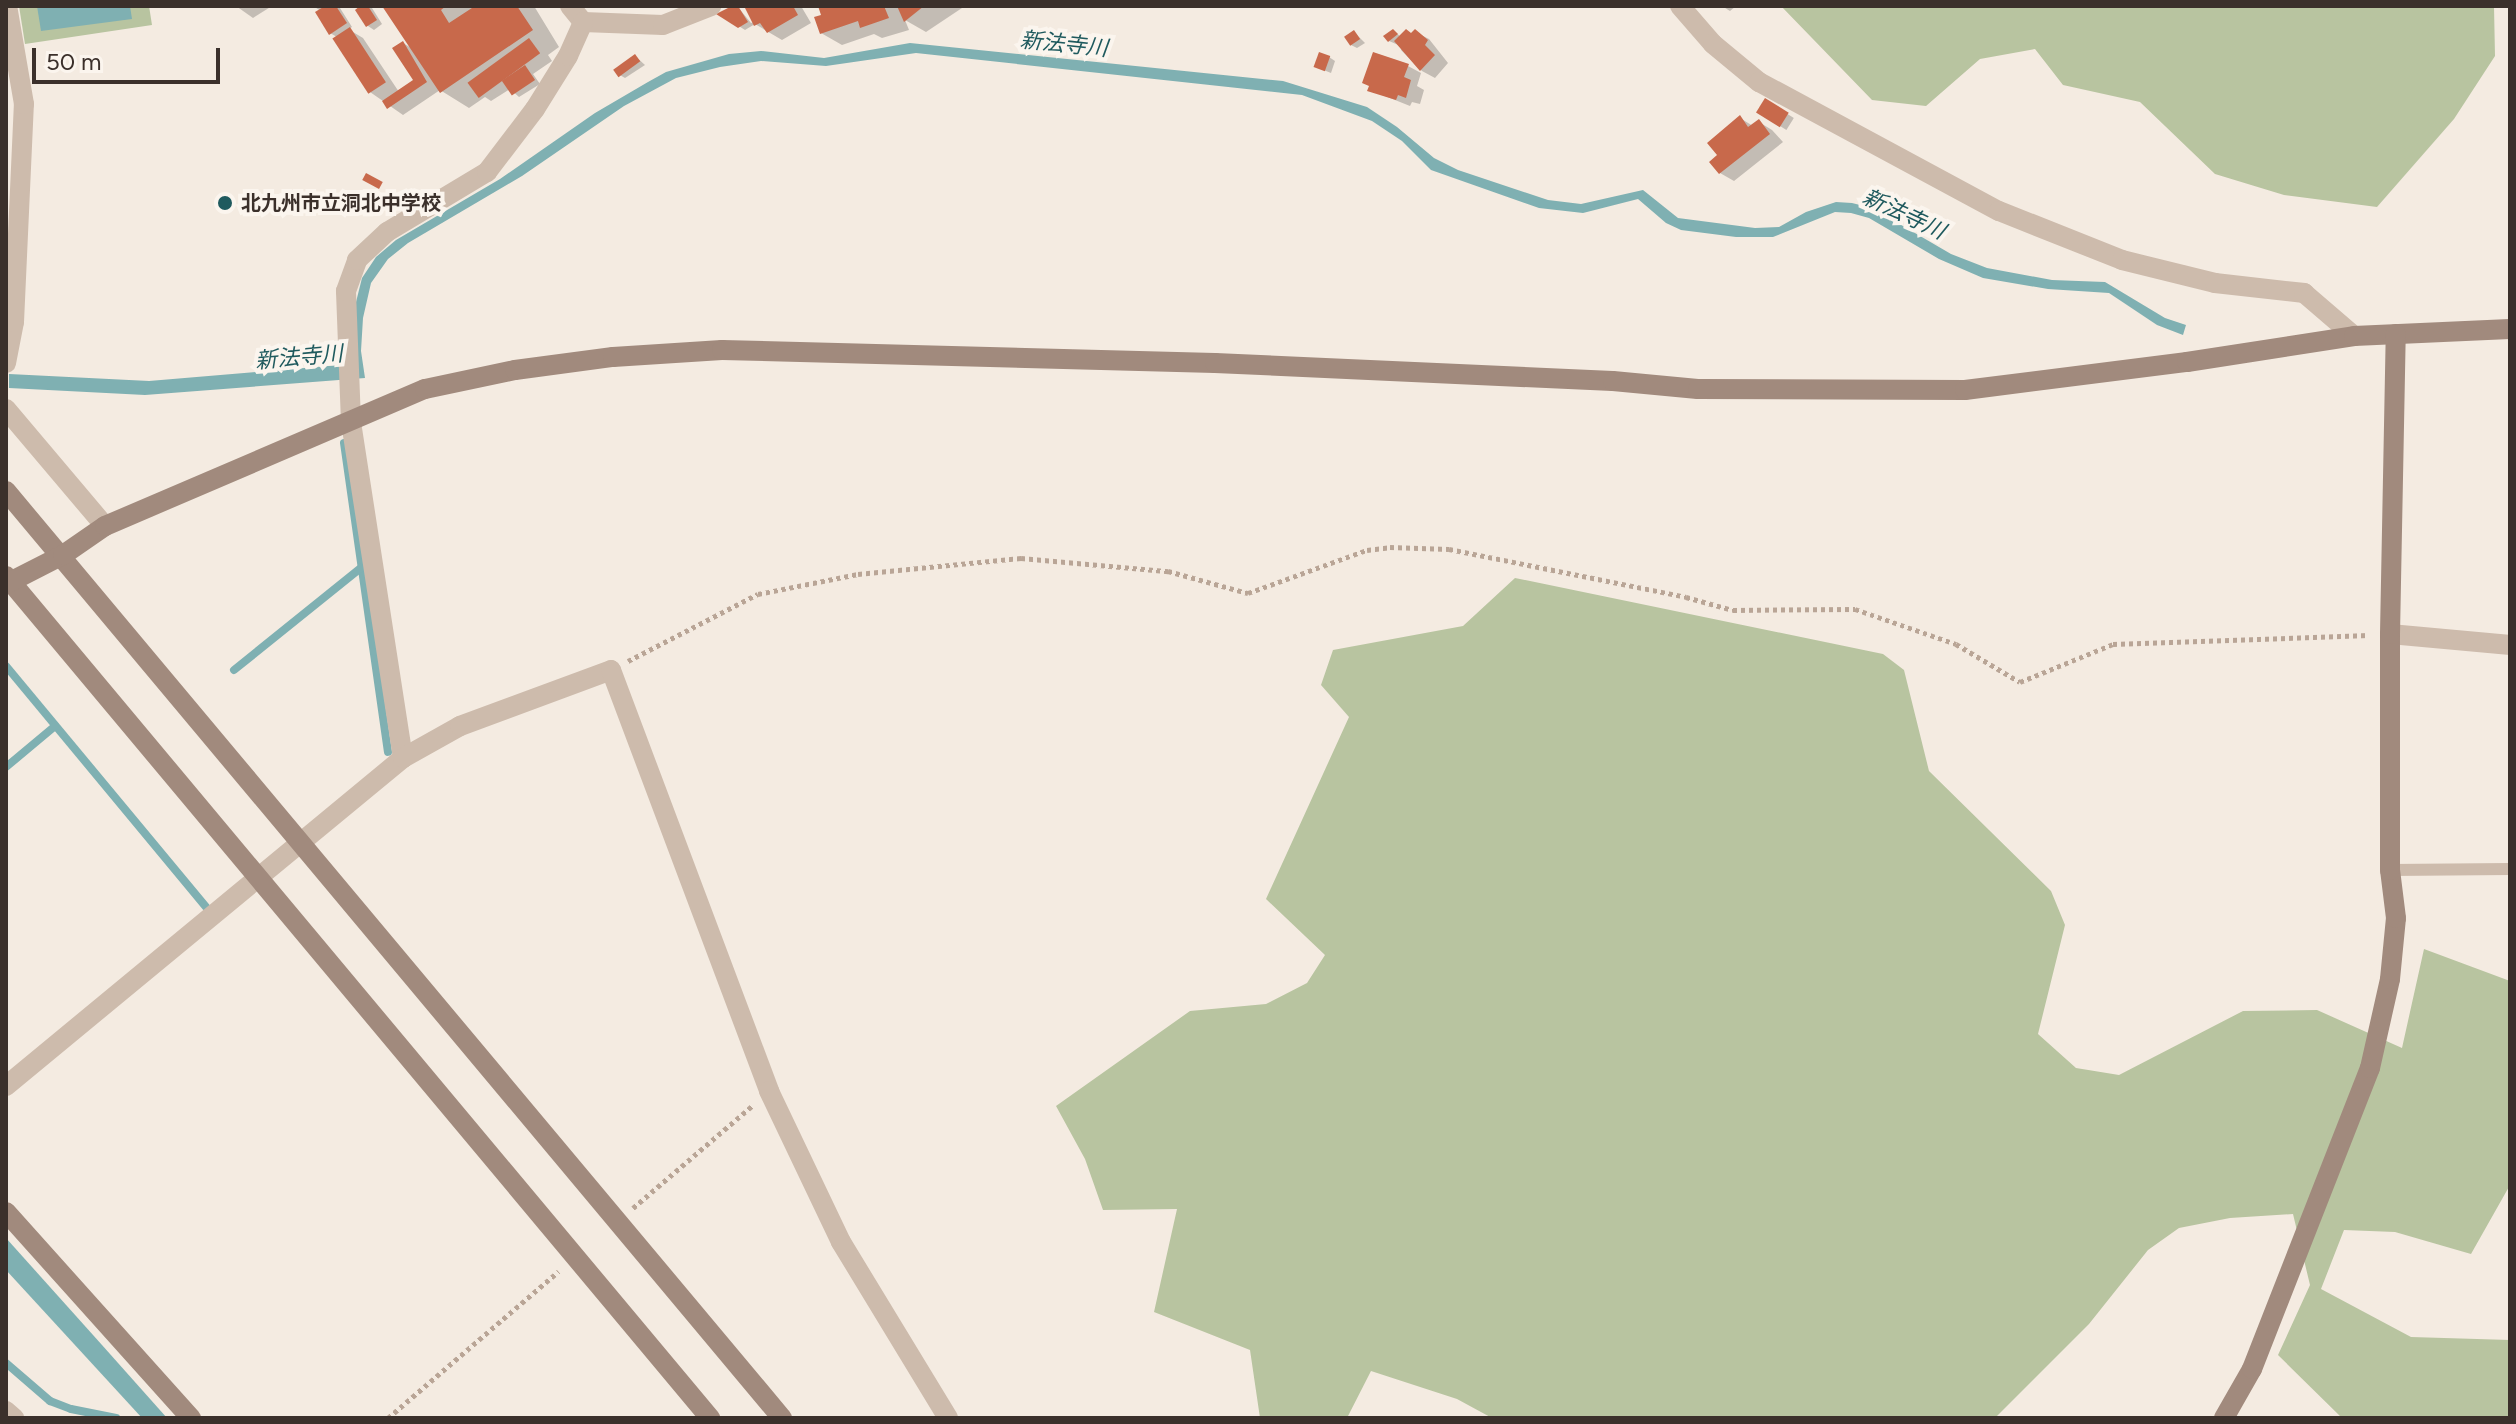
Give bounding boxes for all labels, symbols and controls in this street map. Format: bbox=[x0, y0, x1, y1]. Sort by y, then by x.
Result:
water label: 新法寺川 bbox=[1019, 26, 1109, 62]
scale bar bbox=[36, 32, 224, 82]
text: 50 m bbox=[46, 47, 102, 76]
water label: 新法寺川 bbox=[1859, 183, 1949, 245]
place label: 北九州市立洞北中学校 bbox=[241, 191, 441, 215]
marker: 北九州市立洞北中学校 bbox=[216, 194, 234, 212]
water label: 新法寺川 bbox=[254, 340, 344, 374]

